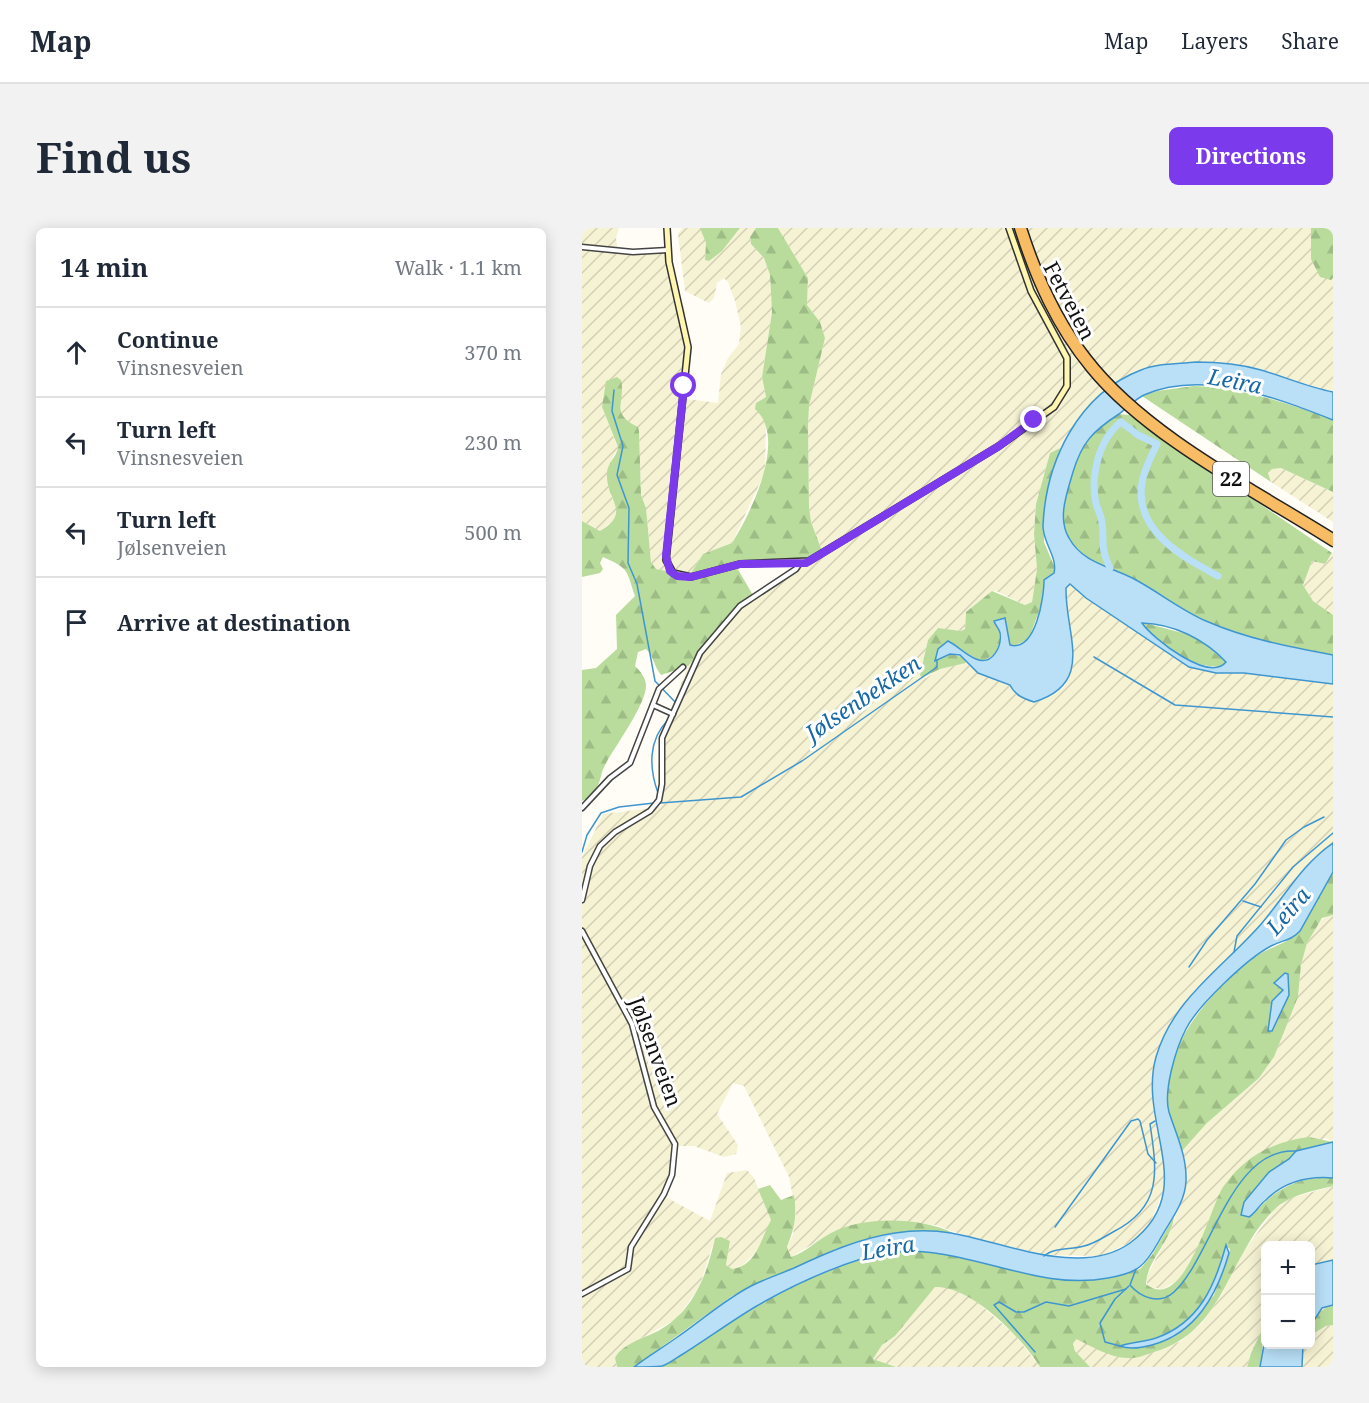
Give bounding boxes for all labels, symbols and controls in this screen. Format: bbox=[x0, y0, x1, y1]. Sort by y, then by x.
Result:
text: Map bbox=[30, 22, 92, 60]
text: Map bbox=[1104, 27, 1148, 55]
text: Layers bbox=[1181, 27, 1248, 55]
text: Share bbox=[1281, 27, 1339, 55]
button: Directions bbox=[1169, 127, 1333, 185]
text: Find us bbox=[36, 128, 191, 185]
text: 14 min bbox=[60, 249, 148, 285]
text: Walk · 1.1 km bbox=[395, 254, 522, 281]
street label: Fetveien bbox=[1038, 256, 1102, 345]
text: Continue bbox=[117, 324, 219, 354]
icon: ahead bbox=[60, 336, 93, 369]
text: 370 m bbox=[464, 339, 522, 366]
text: Vinsnesveien bbox=[117, 354, 244, 381]
water label: Leira bbox=[1205, 360, 1265, 400]
route start bbox=[670, 372, 696, 398]
route end bbox=[1020, 406, 1046, 432]
text: Turn left bbox=[117, 414, 216, 444]
icon: left bbox=[60, 426, 93, 459]
text: 230 m bbox=[464, 429, 522, 456]
text: Vinsnesveien bbox=[117, 444, 244, 471]
road number: 22 bbox=[1213, 462, 1249, 496]
text: Turn left bbox=[117, 504, 216, 534]
icon: left bbox=[60, 516, 93, 549]
text: 500 m bbox=[464, 519, 522, 546]
text: Jølsenveien bbox=[117, 534, 227, 561]
icon: arrive bbox=[60, 606, 93, 639]
text: Arrive at destination bbox=[117, 607, 351, 637]
water label: Jølsenbekken bbox=[796, 647, 926, 749]
water label: Leira bbox=[1258, 880, 1316, 941]
street label: Jølsenveien bbox=[623, 992, 689, 1111]
water label: Leira bbox=[858, 1228, 917, 1267]
map controls bbox=[1261, 1241, 1315, 1349]
button: + bbox=[1261, 1241, 1315, 1295]
button: − bbox=[1261, 1295, 1315, 1349]

